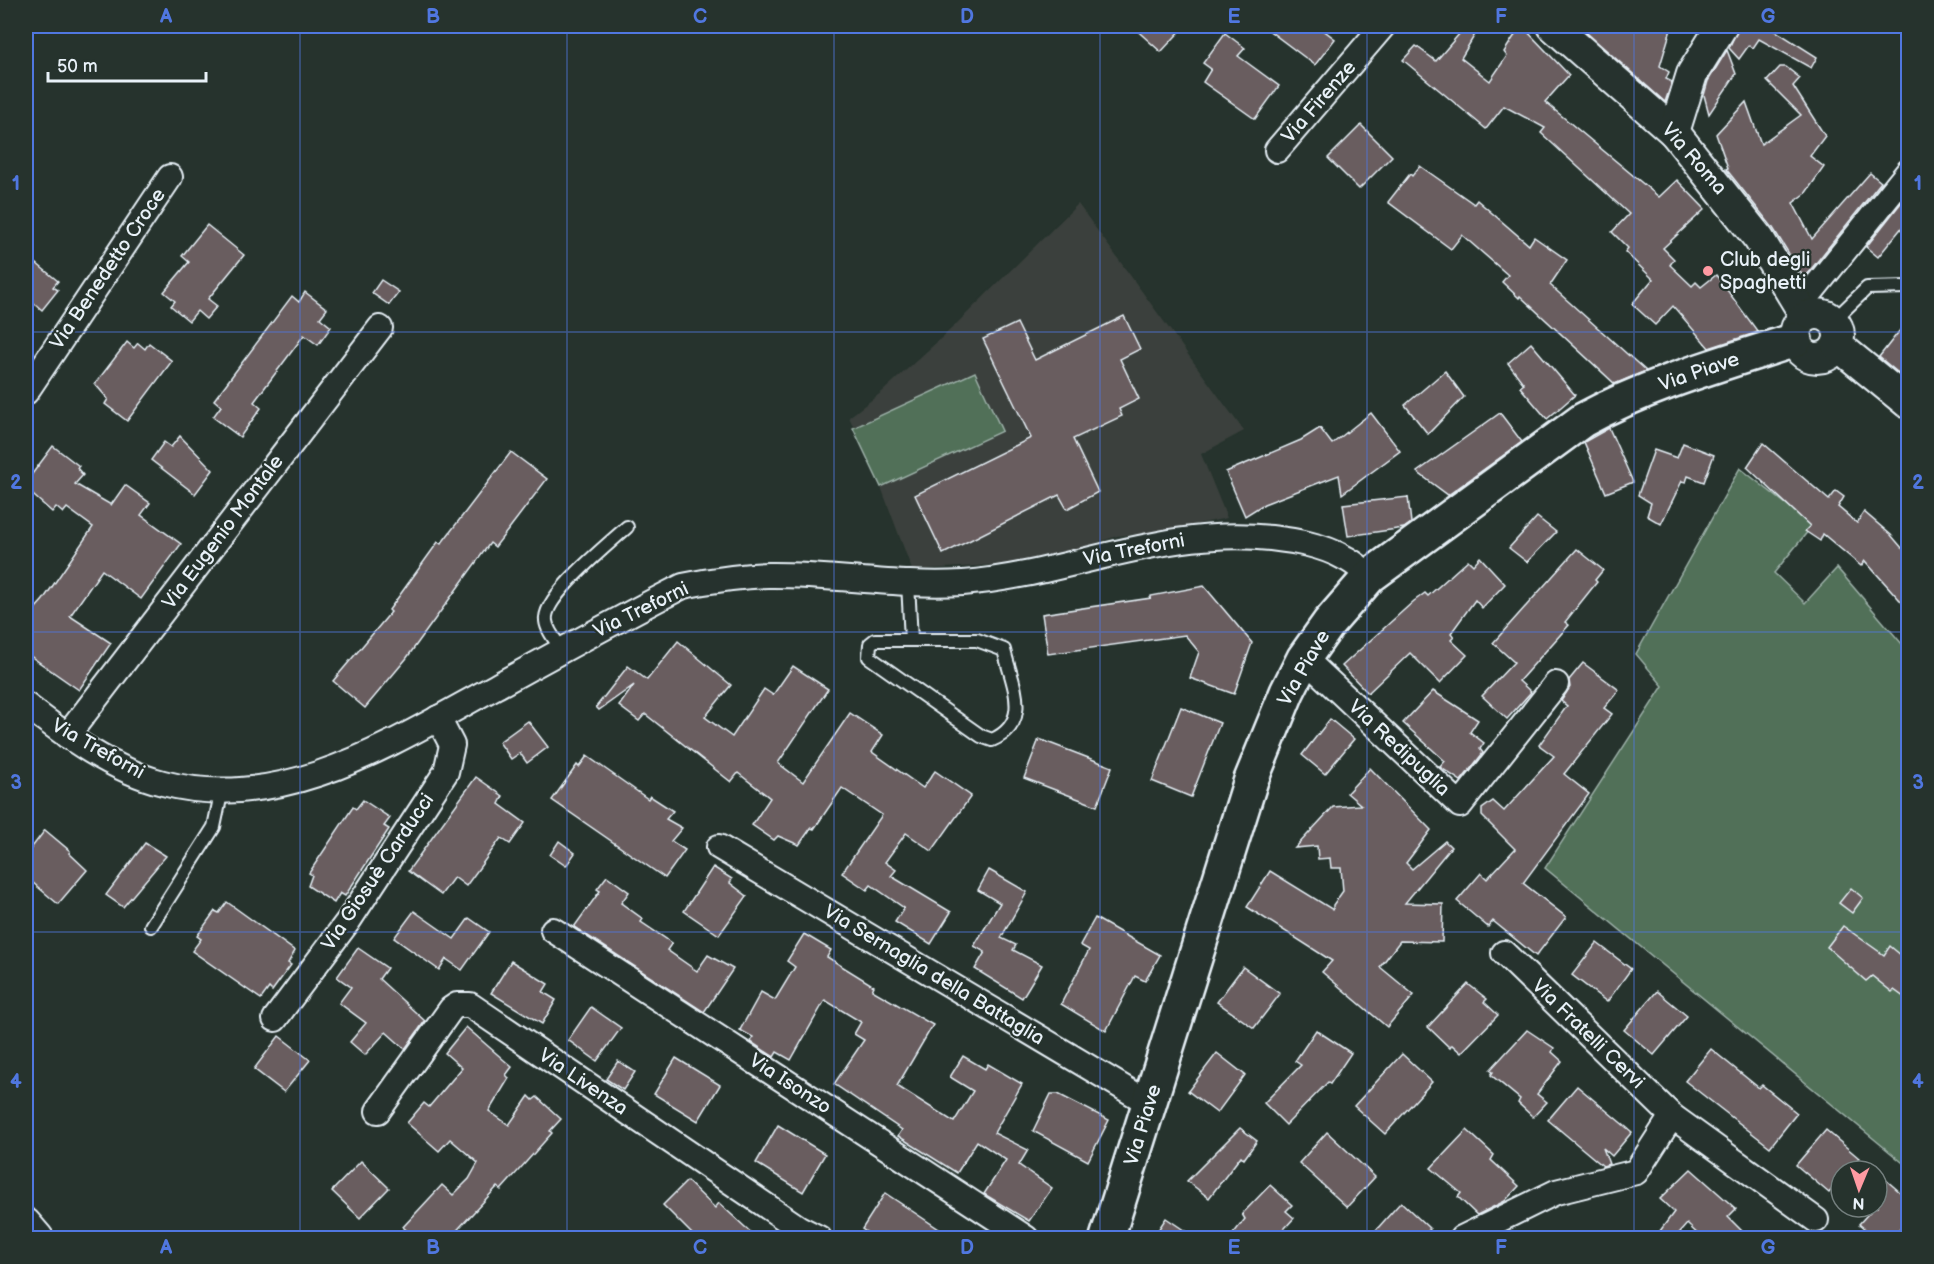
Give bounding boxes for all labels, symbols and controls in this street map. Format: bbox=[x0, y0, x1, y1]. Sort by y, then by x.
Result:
text: A bbox=[159, 5, 173, 29]
text: B bbox=[426, 5, 440, 29]
text: C bbox=[693, 5, 707, 29]
text: D bbox=[960, 5, 974, 29]
text: E bbox=[1228, 5, 1241, 29]
text: F bbox=[1495, 5, 1507, 29]
text: G bbox=[1761, 5, 1776, 29]
scale bar bbox=[48, 45, 206, 83]
text: 50 m bbox=[57, 56, 98, 77]
street label: Via Firenze bbox=[1277, 56, 1361, 148]
street label: Via Roma bbox=[1656, 118, 1732, 200]
text: 1 bbox=[12, 172, 20, 196]
text: 1 bbox=[1914, 172, 1922, 196]
street label: Via Benedetto Croce bbox=[45, 184, 171, 354]
place label: Club degli Spaghetti bbox=[1720, 248, 1810, 295]
marker: Club degli Spaghetti bbox=[1701, 264, 1715, 278]
street label: Via Piave bbox=[1656, 347, 1743, 397]
street label: Via Eugenio Montale bbox=[157, 450, 289, 614]
text: 2 bbox=[10, 471, 22, 495]
text: 2 bbox=[1912, 471, 1924, 495]
street label: Via Treforni bbox=[1081, 528, 1187, 572]
street label: Via Treforni bbox=[590, 577, 692, 643]
street label: Via Piave bbox=[1273, 626, 1335, 710]
street label: Via Redipuglia bbox=[1343, 695, 1455, 801]
street label: Via Treforni bbox=[47, 714, 149, 784]
text: 3 bbox=[10, 771, 22, 795]
text: 3 bbox=[1912, 771, 1924, 795]
street label: Via Giosuè Carducci bbox=[317, 789, 439, 955]
street label: Via Sernaglia della Battaglia bbox=[819, 899, 1049, 1051]
street label: Via Fratelli Cervi bbox=[1527, 974, 1649, 1094]
street label: Via Livenza bbox=[534, 1043, 632, 1121]
street label: Via Isonzo bbox=[744, 1049, 836, 1119]
text: 4 bbox=[10, 1070, 22, 1094]
text: 4 bbox=[1912, 1070, 1924, 1094]
street label: Via Piave bbox=[1119, 1081, 1167, 1168]
north arrow bbox=[1829, 1159, 1889, 1219]
text: N bbox=[1852, 1193, 1865, 1212]
text: A bbox=[159, 1236, 173, 1260]
text: B bbox=[426, 1236, 440, 1260]
text: C bbox=[693, 1236, 707, 1260]
text: D bbox=[960, 1236, 974, 1260]
text: E bbox=[1228, 1236, 1241, 1260]
text: F bbox=[1495, 1236, 1507, 1260]
text: G bbox=[1761, 1236, 1776, 1260]

